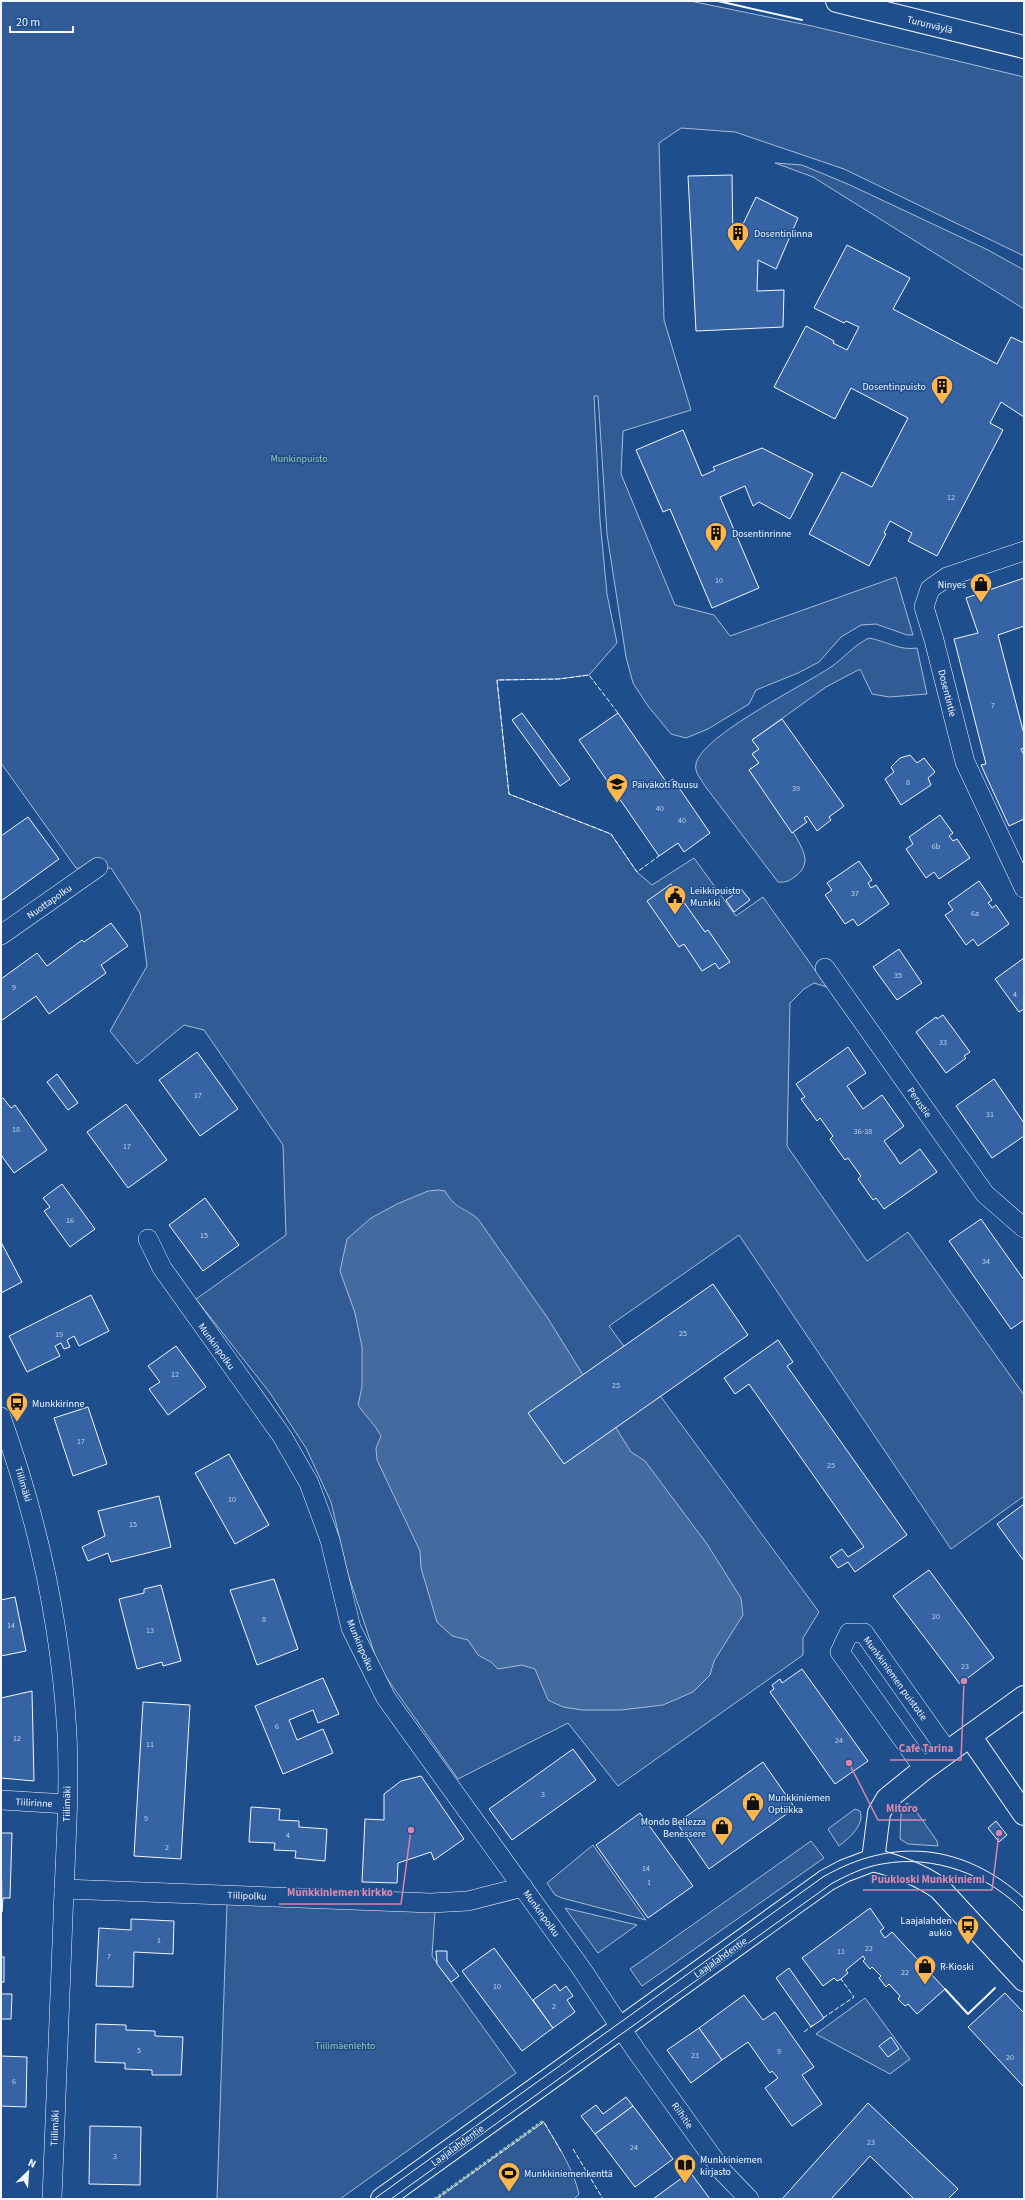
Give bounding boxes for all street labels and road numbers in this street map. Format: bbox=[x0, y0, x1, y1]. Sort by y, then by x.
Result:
street label: Turunväylä bbox=[906, 13, 954, 37]
street label: Dosentintie bbox=[934, 668, 960, 718]
street label: Nuottapolku bbox=[24, 881, 75, 923]
street label: Perustie bbox=[904, 1085, 935, 1121]
street label: Munkinpolku bbox=[194, 1320, 238, 1373]
street label: Tiilimäki bbox=[11, 1465, 35, 1504]
street label: Munkinpolku bbox=[343, 1617, 377, 1673]
street label: Munkkiniemen puistotie bbox=[860, 1634, 931, 1724]
street label: Tiilimäki bbox=[60, 1786, 74, 1822]
street label: Tiilirinne bbox=[15, 1795, 53, 1811]
street label: Munkinpolku bbox=[519, 1887, 563, 1940]
street label: Tiilipolku bbox=[227, 1888, 267, 1904]
street label: Laajalahdentie bbox=[691, 1934, 750, 1981]
street label: Riihitie bbox=[668, 2100, 696, 2132]
street label: Tiilimäki bbox=[47, 2110, 63, 2146]
street label: Laajalahdentie bbox=[428, 2122, 487, 2170]

